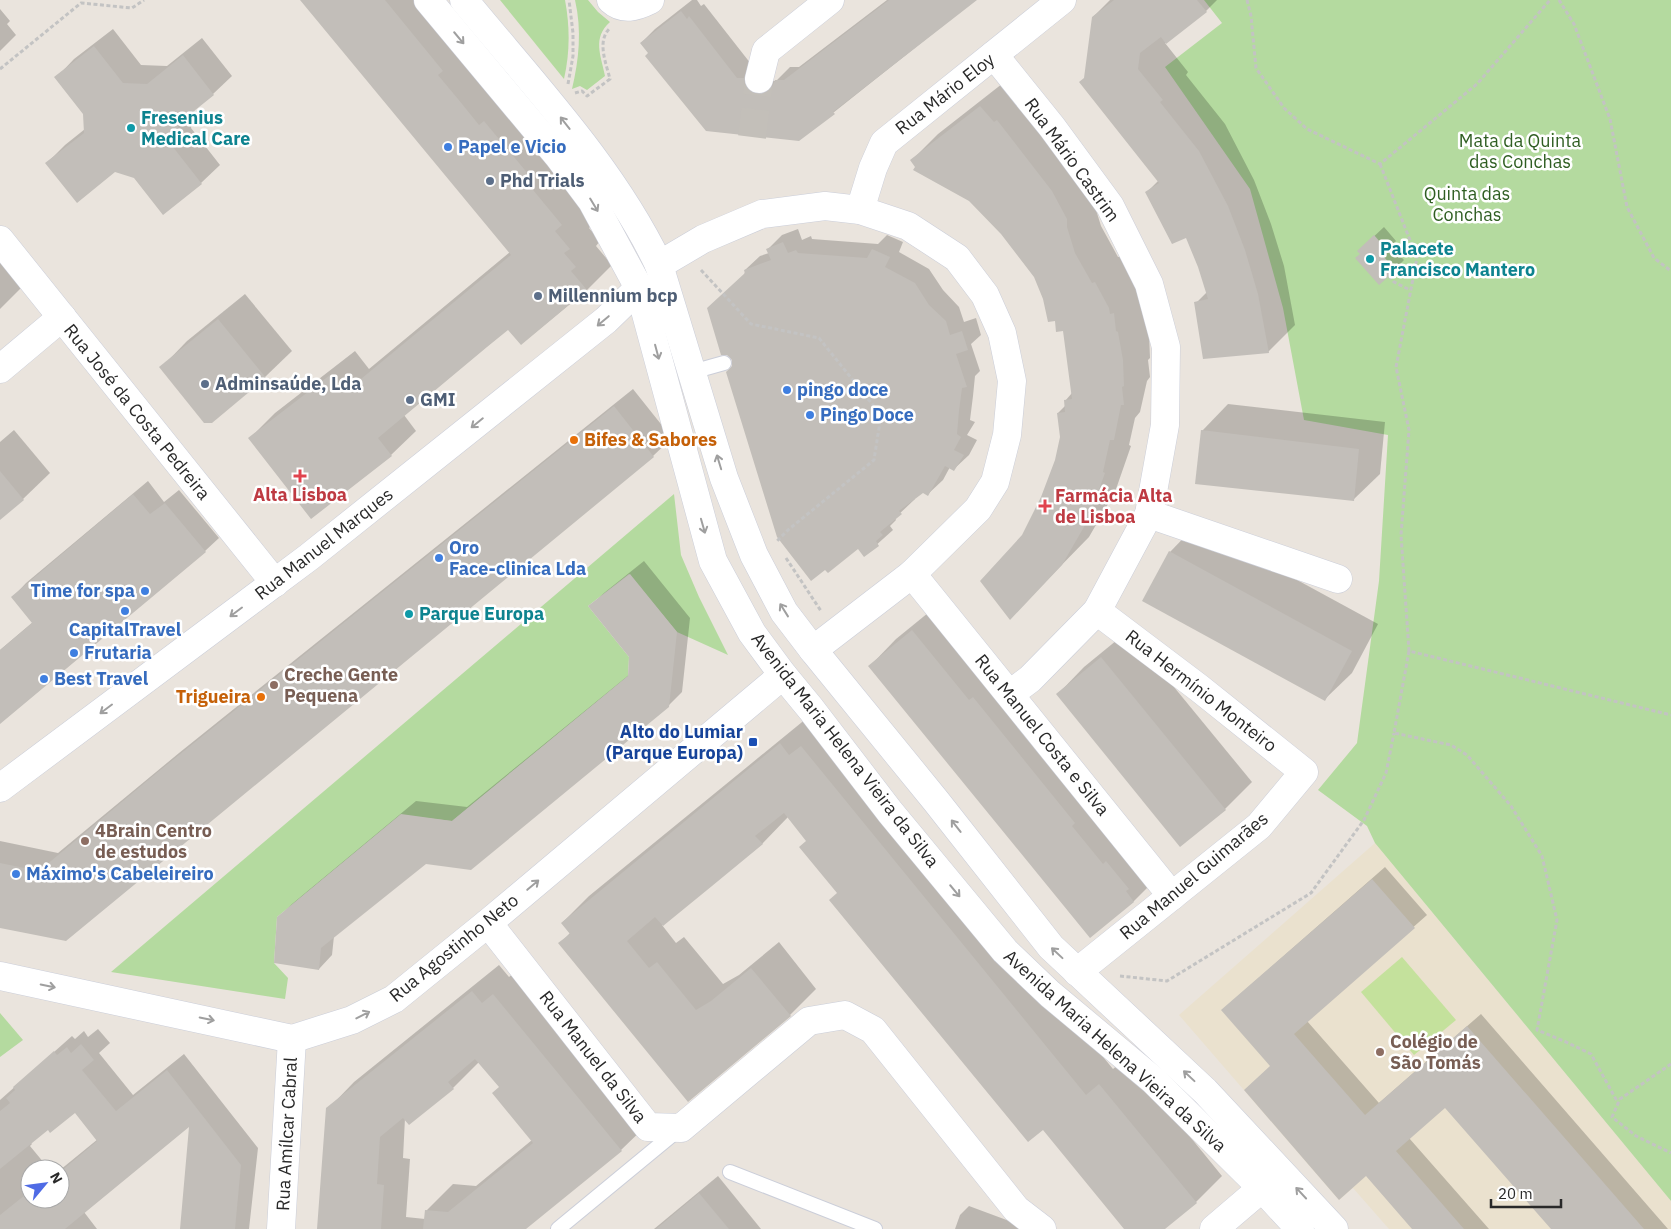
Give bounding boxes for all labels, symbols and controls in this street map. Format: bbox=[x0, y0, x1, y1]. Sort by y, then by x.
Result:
one-way arrow bbox=[453, 31, 464, 44]
street label: Rua Mário Eloy bbox=[890, 48, 999, 139]
street label: Rua Mário Castrim bbox=[1020, 93, 1125, 226]
place label: Fresenius Medical Care bbox=[141, 106, 250, 150]
one-way arrow bbox=[559, 117, 570, 130]
marker: Fresenius Medical Care bbox=[125, 122, 137, 134]
park label: Mata da Quinta das Conchas bbox=[1459, 129, 1582, 173]
place label: Papel e Vicio bbox=[458, 135, 566, 158]
marker: Papel e Vicio bbox=[442, 141, 454, 153]
place label: Phd Trials bbox=[500, 169, 585, 192]
marker: Phd Trials bbox=[484, 175, 496, 187]
park label: Quinta das Conchas bbox=[1424, 182, 1510, 226]
one-way arrow bbox=[590, 197, 600, 211]
place label: Palacete Francisco Mantero bbox=[1380, 237, 1535, 281]
marker: Palacete Francisco Mantero bbox=[1364, 253, 1376, 265]
place label: Millennium bcp bbox=[548, 284, 678, 307]
marker: Millennium bcp bbox=[532, 290, 544, 302]
one-way arrow bbox=[597, 316, 610, 327]
street label: Rua José da Costa Pedreira bbox=[59, 319, 216, 505]
one-way arrow bbox=[652, 344, 662, 360]
place label: Adminsaúde, Lda bbox=[215, 372, 361, 395]
marker: Adminsaúde, Lda bbox=[199, 378, 211, 390]
place label: pingo doce bbox=[797, 378, 888, 401]
marker: pingo doce bbox=[781, 384, 793, 396]
place label: GMI bbox=[420, 388, 455, 411]
marker: GMI bbox=[404, 394, 416, 406]
place label: Pingo Doce bbox=[820, 403, 914, 426]
marker: Pingo Doce bbox=[804, 409, 816, 421]
one-way arrow bbox=[470, 418, 483, 429]
place label: Bifes & Sabores bbox=[584, 428, 717, 451]
marker: Bifes & Sabores bbox=[568, 434, 580, 446]
one-way arrow bbox=[714, 454, 724, 470]
marker: Alta Lisboa bbox=[294, 470, 306, 482]
street label: Rua Manuel Marques bbox=[250, 482, 397, 605]
place label: Alta Lisboa bbox=[253, 483, 347, 506]
place label: Farmácia Alta de Lisboa bbox=[1055, 484, 1172, 528]
marker: Farmácia Alta de Lisboa bbox=[1039, 500, 1051, 512]
one-way arrow bbox=[698, 518, 708, 534]
place label: Oro Face-clinica Lda bbox=[449, 536, 586, 580]
marker: Oro Face-clinica Lda bbox=[433, 552, 445, 564]
place label: Time for spa bbox=[31, 579, 135, 602]
marker: Time for spa bbox=[139, 585, 151, 597]
place label: Parque Europa bbox=[419, 602, 544, 625]
one-way arrow bbox=[779, 604, 789, 618]
marker: CapitalTravel bbox=[119, 605, 131, 617]
one-way arrow bbox=[229, 607, 243, 617]
marker: Parque Europa bbox=[403, 608, 415, 620]
place label: CapitalTravel bbox=[69, 618, 182, 641]
street label: Rua Hermínio Monteiro bbox=[1121, 624, 1282, 757]
street label: Avenida Maria Helena Vieira da Silva bbox=[746, 628, 945, 872]
place label: Frutaria bbox=[84, 641, 152, 664]
marker: Frutaria bbox=[68, 647, 80, 659]
street label: Rua Manuel Costa e Silva bbox=[970, 649, 1115, 821]
place label: Creche Gente Pequena bbox=[284, 663, 398, 707]
place label: Best Travel bbox=[54, 667, 149, 690]
marker: Best Travel bbox=[38, 673, 50, 685]
marker: Creche Gente Pequena bbox=[268, 679, 280, 691]
place label: Trigueira bbox=[176, 685, 251, 708]
marker: Trigueira bbox=[255, 691, 267, 703]
one-way arrow bbox=[100, 704, 113, 715]
place label: Alto do Lumiar (Parque Europa) bbox=[606, 720, 743, 764]
marker: Alto do Lumiar (Parque Europa) bbox=[747, 736, 759, 748]
street label: Rua Manuel Guimarães bbox=[1115, 807, 1273, 944]
place label: 4Brain Centro de estudos bbox=[95, 819, 212, 863]
one-way arrow bbox=[950, 820, 961, 833]
marker: 4Brain Centro de estudos bbox=[79, 835, 91, 847]
place label: Máximo's Cabeleireiro bbox=[26, 862, 214, 885]
marker: Máximo's Cabeleireiro bbox=[10, 868, 22, 880]
one-way arrow bbox=[526, 879, 539, 890]
one-way arrow bbox=[949, 884, 960, 897]
street label: Rua Agostinho Neto bbox=[384, 888, 523, 1007]
street label: Avenida Maria Helena Vieira da Silva bbox=[999, 944, 1232, 1157]
one-way arrow bbox=[1051, 947, 1064, 959]
one-way arrow bbox=[39, 982, 55, 991]
street label: Rua Manuel da Silva bbox=[535, 986, 652, 1128]
one-way arrow bbox=[355, 1010, 370, 1019]
one-way arrow bbox=[198, 1015, 214, 1025]
place label: Colégio de São Tomás bbox=[1390, 1030, 1481, 1074]
marker: Colégio de São Tomás bbox=[1374, 1046, 1386, 1058]
street label: Rua Amílcar Cabral bbox=[271, 1056, 302, 1211]
one-way arrow bbox=[1182, 1070, 1195, 1082]
north arrow bbox=[20, 1159, 70, 1209]
text: N bbox=[46, 1169, 67, 1186]
scale bar bbox=[1491, 1176, 1561, 1208]
text: 20 m bbox=[1498, 1184, 1533, 1203]
one-way arrow bbox=[1295, 1187, 1307, 1199]

